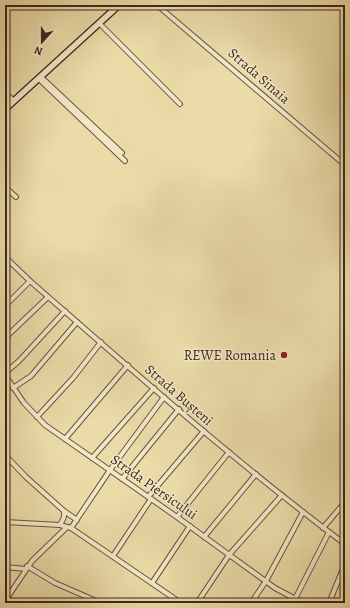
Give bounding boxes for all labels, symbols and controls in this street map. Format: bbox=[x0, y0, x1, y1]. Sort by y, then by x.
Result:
north arrow bbox=[22, 22, 62, 62]
text: N bbox=[32, 42, 45, 59]
street label: Strada Sinaia bbox=[224, 44, 294, 109]
place label: REWE Romania bbox=[184, 346, 276, 365]
marker: REWE Romania bbox=[279, 350, 289, 360]
street label: Strada Bușteni bbox=[141, 360, 217, 430]
street label: Strada Piersicului bbox=[107, 450, 201, 524]

